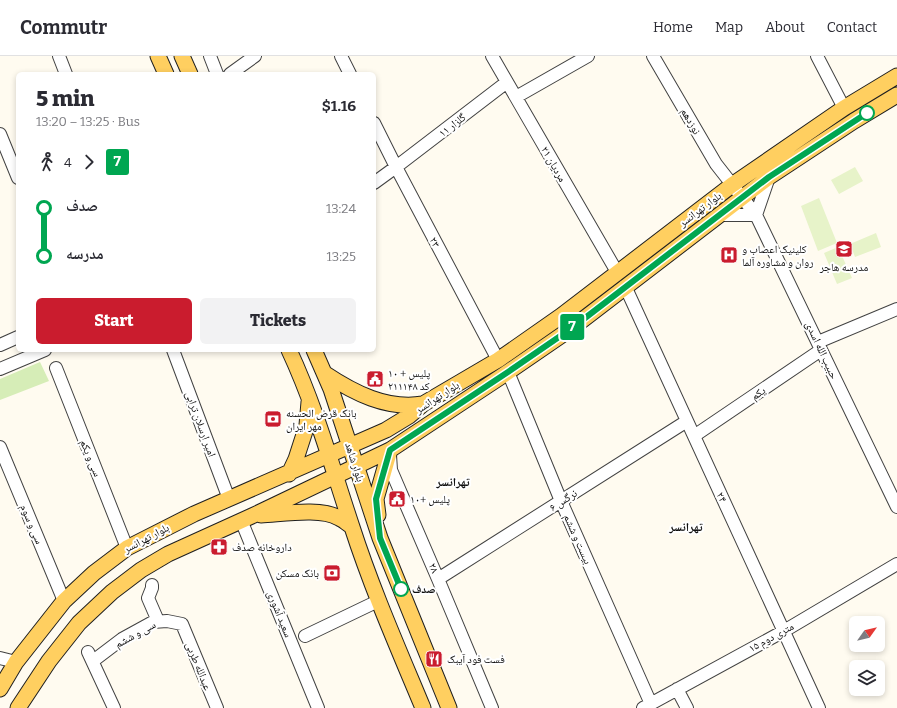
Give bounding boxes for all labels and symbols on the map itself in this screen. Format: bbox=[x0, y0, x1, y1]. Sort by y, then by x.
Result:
unlabelled marker bbox=[859, 105, 875, 121]
street label: نوزدهم bbox=[677, 106, 703, 137]
street label: گلزار ۱۱ bbox=[436, 111, 469, 140]
street label: ۲۱ مردیان bbox=[538, 144, 569, 184]
street label: بلوار تهرانسر bbox=[676, 189, 724, 230]
street label: ۲۳ bbox=[426, 235, 443, 250]
school or university icon: مدرسه هاجر bbox=[834, 239, 854, 259]
place label: کلینیک اعصاب و روان و مشاوره آلما bbox=[742, 243, 813, 269]
hospital icon: کلینیک اعصاب و روان و مشاوره آلما bbox=[719, 245, 739, 265]
place label: مدرسه هاجر bbox=[819, 261, 868, 274]
line badge: 7 bbox=[559, 314, 585, 340]
street label: حبیب الله اسدی bbox=[803, 319, 841, 381]
place label: پلیس + ۱۰ کد ۲۱۱۱۴۸ bbox=[388, 367, 430, 393]
public building icon: پلیس + ۱۰ کد ۲۱۱۱۴۸ bbox=[365, 369, 385, 389]
street label: بلوار تهرانسر bbox=[412, 378, 462, 417]
street label: یکم bbox=[749, 384, 769, 404]
street label: امیر ارسلان ترابی bbox=[183, 389, 218, 459]
place label: بانک قرض الحسنه مهر ایران bbox=[286, 407, 357, 433]
bank icon: بانک قرض الحسنه مهر ایران bbox=[263, 409, 283, 429]
street label: سی و یکم bbox=[76, 438, 104, 479]
street label: بلوار شاهد bbox=[342, 441, 367, 484]
district label: تهرانسر bbox=[435, 475, 470, 489]
street label: نرگس ۶ bbox=[547, 487, 580, 514]
public building icon: پلیس +۱۰ bbox=[387, 489, 407, 509]
street label: ۲۴ bbox=[714, 490, 730, 504]
place label: پلیس +۱۰ bbox=[410, 493, 450, 506]
street label: سی و سوم bbox=[17, 502, 46, 546]
street label: بیست و ششم bbox=[560, 512, 594, 567]
district label: تهرانسر bbox=[668, 520, 703, 534]
street label: بلوار تهرانسر bbox=[120, 521, 171, 556]
pharmacy icon: داروخانه صدف bbox=[209, 537, 229, 557]
place label: داروخانه صدف bbox=[232, 541, 292, 554]
street label: ۲۸ bbox=[426, 561, 441, 575]
bank icon: بانک مسکن bbox=[322, 563, 342, 583]
place label: بانک مسکن bbox=[276, 567, 319, 580]
marker: صدف bbox=[393, 581, 409, 597]
place label: صدف bbox=[412, 583, 436, 596]
street label: سعید آشوری bbox=[264, 589, 295, 639]
north arrow bbox=[849, 616, 885, 652]
street label: سی و ششم bbox=[113, 618, 158, 652]
street label: ۱۵ متری دوم bbox=[746, 620, 796, 655]
street label: عبدالله طربی bbox=[183, 640, 214, 693]
restaurant icon: فست فود آیبک bbox=[424, 649, 444, 669]
place label: فست فود آیبک bbox=[447, 653, 505, 666]

